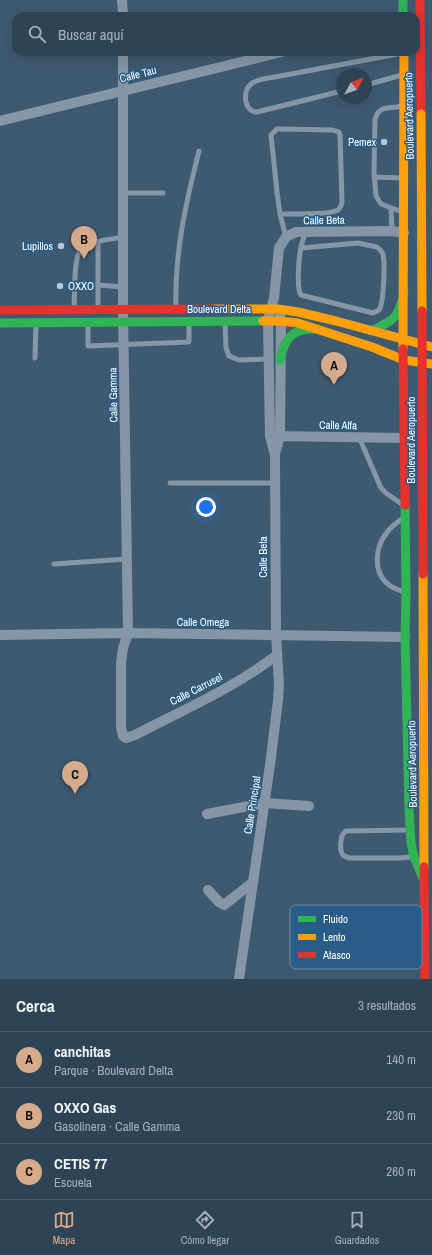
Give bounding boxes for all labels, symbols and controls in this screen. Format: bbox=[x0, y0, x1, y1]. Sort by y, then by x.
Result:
search box bbox=[12, 12, 420, 56]
icon: search bbox=[26, 23, 48, 45]
text: Buscar aquí bbox=[58, 24, 124, 45]
street label: Calle Tau bbox=[118, 63, 158, 85]
north arrow bbox=[336, 68, 372, 104]
street label: Boulevard Aeropuerto bbox=[401, 72, 417, 160]
place label: Pemex bbox=[348, 135, 376, 149]
marker: Pemex bbox=[379, 137, 389, 147]
street label: Calle Beta bbox=[303, 213, 345, 227]
pin: B bbox=[71, 226, 97, 259]
place label: Lupillos bbox=[22, 239, 53, 253]
marker: Lupillos bbox=[56, 241, 66, 251]
place label: OXXO bbox=[68, 279, 94, 293]
marker: OXXO bbox=[55, 281, 65, 291]
street label: Boulevard Delta bbox=[187, 302, 251, 316]
pin: A bbox=[321, 352, 347, 385]
street label: Calle Gamma bbox=[106, 367, 120, 423]
street label: Boulevard Aeropuerto bbox=[404, 396, 418, 484]
street label: Calle Alfa bbox=[319, 418, 357, 432]
your location bbox=[196, 497, 216, 517]
street label: Calle Beta bbox=[256, 536, 270, 578]
street label: Calle Omega bbox=[177, 615, 229, 629]
street label: Calle Carrusel bbox=[167, 670, 225, 708]
street label: Boulevard Aeropuerto bbox=[404, 720, 420, 808]
pin: C bbox=[62, 761, 88, 794]
street label: Calle Principal bbox=[240, 775, 264, 835]
legend bbox=[290, 905, 422, 969]
text: Fluido bbox=[323, 912, 348, 926]
text: Lento bbox=[323, 930, 346, 944]
text: Atasco bbox=[322, 948, 351, 962]
text: Cerca bbox=[16, 994, 55, 1017]
text: 3 resultados bbox=[358, 997, 416, 1014]
text: canchitas bbox=[54, 1041, 111, 1062]
text: A bbox=[25, 1051, 33, 1068]
text: 140 m bbox=[386, 1051, 416, 1068]
text: Parque · Boulevard Delta bbox=[54, 1062, 173, 1079]
text: OXXO Gas bbox=[54, 1097, 116, 1118]
text: B bbox=[25, 1107, 33, 1124]
text: 230 m bbox=[386, 1107, 416, 1124]
text: Gasolinera · Calle Gamma bbox=[54, 1118, 180, 1135]
text: CETIS 77 bbox=[54, 1153, 107, 1174]
text: C bbox=[25, 1163, 33, 1180]
text: 260 m bbox=[386, 1163, 416, 1180]
text: Escuela bbox=[54, 1174, 92, 1191]
tab: Mapa bbox=[53, 1209, 75, 1247]
tab: Cómo llegar bbox=[181, 1209, 229, 1247]
tab: Guardados bbox=[335, 1209, 379, 1247]

